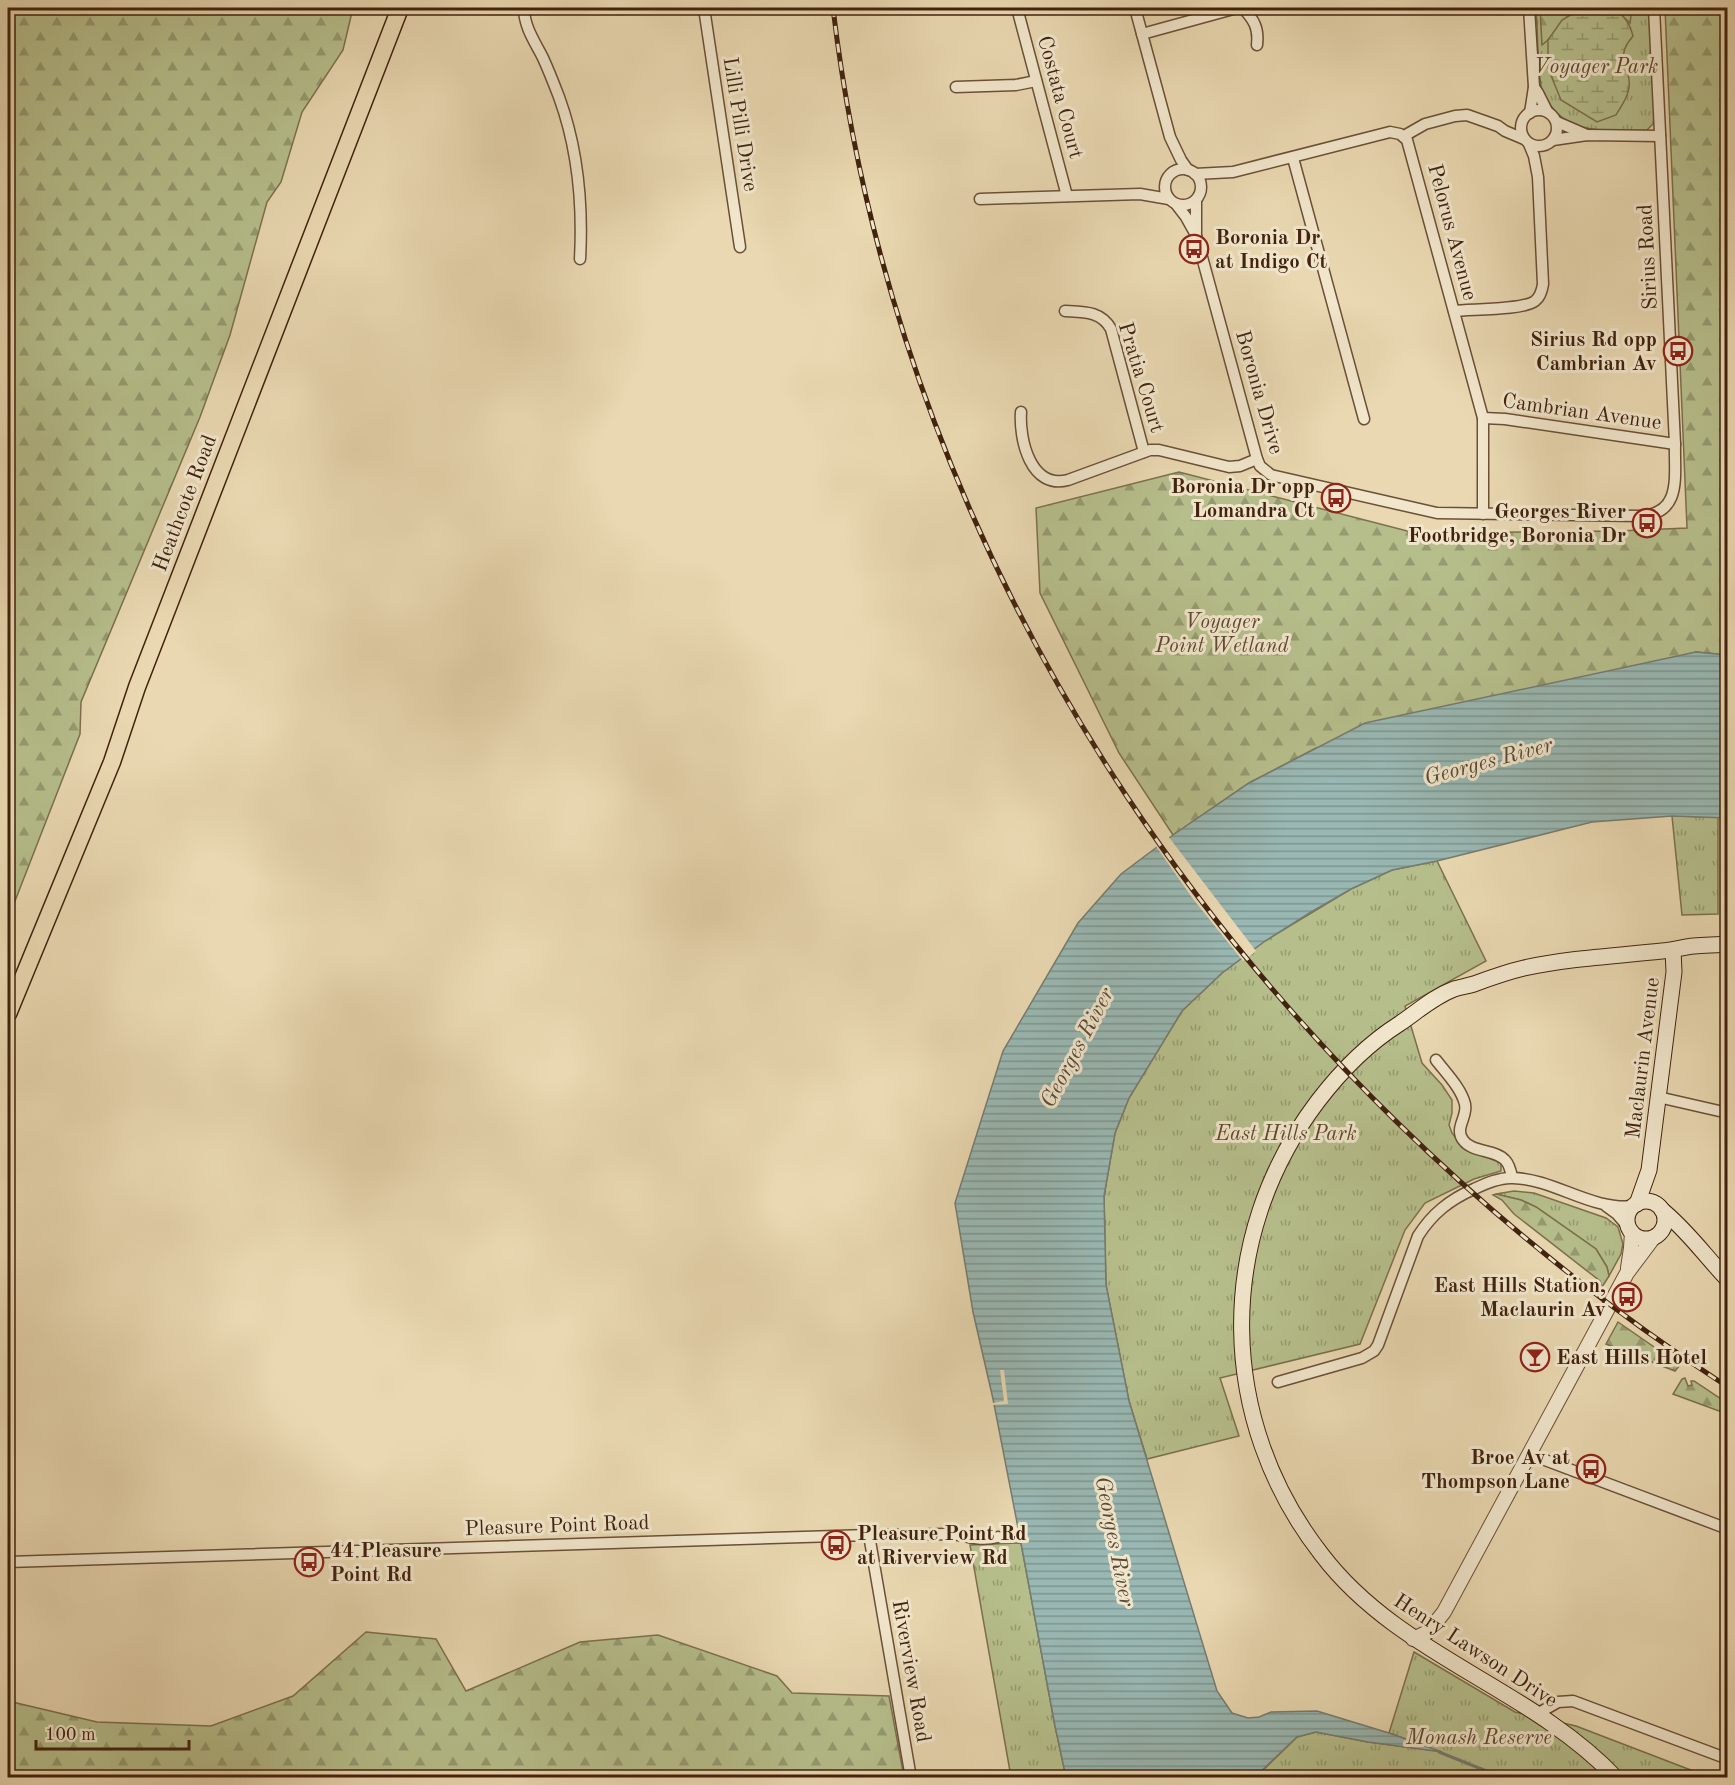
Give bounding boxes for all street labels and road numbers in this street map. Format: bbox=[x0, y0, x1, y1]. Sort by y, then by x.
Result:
street label: Costata Court bbox=[1033, 34, 1086, 161]
street label: Lilli Pilli Drive bbox=[719, 55, 761, 193]
street label: Pelorus Avenue bbox=[1423, 162, 1480, 303]
street label: Sirius Road bbox=[1635, 203, 1662, 310]
street label: Pratia Court bbox=[1114, 320, 1167, 435]
street label: Boronia Drive bbox=[1231, 328, 1286, 457]
street label: Cambrian Avenue bbox=[1501, 391, 1663, 434]
street label: Heathcote Road bbox=[150, 432, 221, 575]
street label: Maclaurin Avenue bbox=[1623, 976, 1664, 1140]
street label: Pleasure Point Road bbox=[464, 1513, 650, 1540]
street label: Henry Lawson Drive bbox=[1390, 1591, 1561, 1712]
street label: Riverview Road bbox=[888, 1598, 933, 1744]

